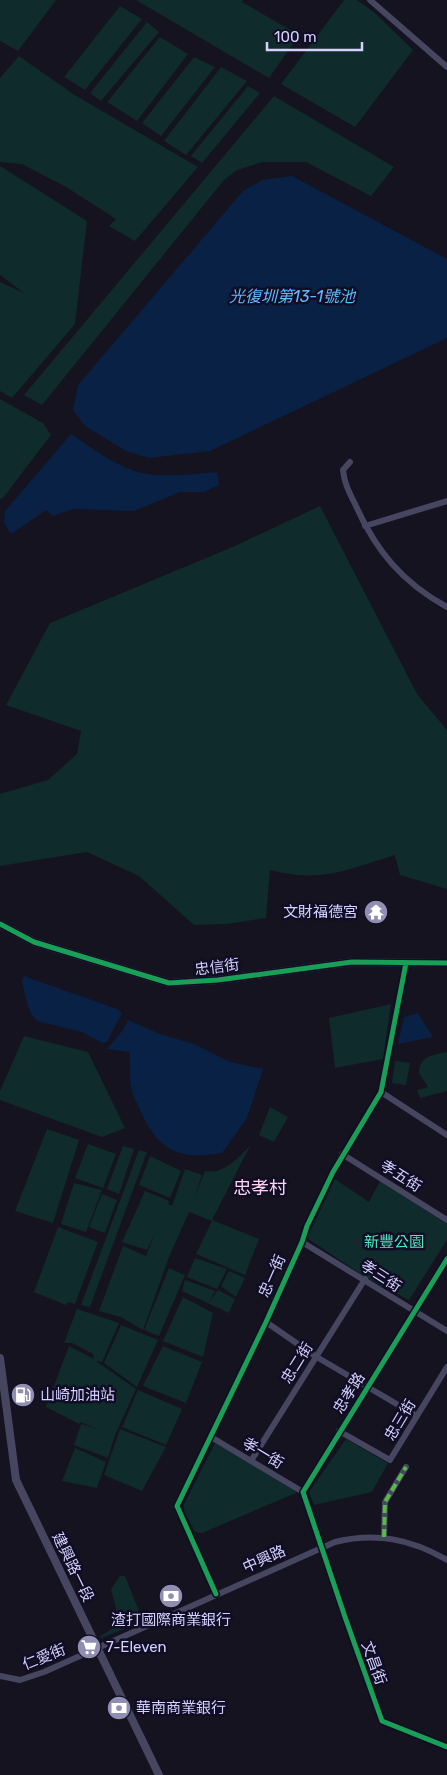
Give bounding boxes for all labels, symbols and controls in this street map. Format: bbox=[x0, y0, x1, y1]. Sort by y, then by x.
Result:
scale bar bbox=[267, 20, 362, 52]
text: 100 m bbox=[274, 28, 316, 46]
water label: 光復圳第13-1號池 bbox=[229, 287, 357, 306]
temple icon: 文財福德宮 bbox=[363, 899, 389, 925]
place label: 文財福德宮 bbox=[283, 903, 358, 921]
street label: 忠信街 bbox=[194, 955, 240, 979]
street label: 孝五街 bbox=[377, 1156, 425, 1196]
district label: 忠孝村 bbox=[233, 1177, 287, 1199]
park label: 新豐公園 bbox=[364, 1233, 424, 1251]
street label: 忠一街 bbox=[255, 1252, 289, 1300]
street label: 孝三街 bbox=[357, 1256, 405, 1296]
street label: 忠二街 bbox=[277, 1339, 317, 1387]
street label: 忠孝路 bbox=[329, 1369, 369, 1417]
fuel station icon: 山崎加油站 bbox=[10, 1382, 36, 1408]
place label: 山崎加油站 bbox=[40, 1386, 115, 1404]
street label: 忠三街 bbox=[381, 1396, 419, 1444]
street label: 孝一街 bbox=[239, 1434, 287, 1472]
street label: 建興路一段 bbox=[48, 1529, 98, 1605]
street label: 中興路 bbox=[240, 1542, 288, 1576]
bank icon: 渣打國際商業銀行 bbox=[158, 1583, 184, 1609]
place label: 渣打國際商業銀行 bbox=[111, 1611, 231, 1629]
supermarket icon: 7-Eleven bbox=[76, 1634, 102, 1660]
place label: 7-Eleven bbox=[106, 1638, 167, 1656]
street label: 文昌街 bbox=[358, 1639, 390, 1687]
street label: 仁愛街 bbox=[20, 1640, 68, 1674]
bank icon: 華南商業銀行 bbox=[106, 1695, 132, 1721]
place label: 華南商業銀行 bbox=[136, 1699, 226, 1717]

